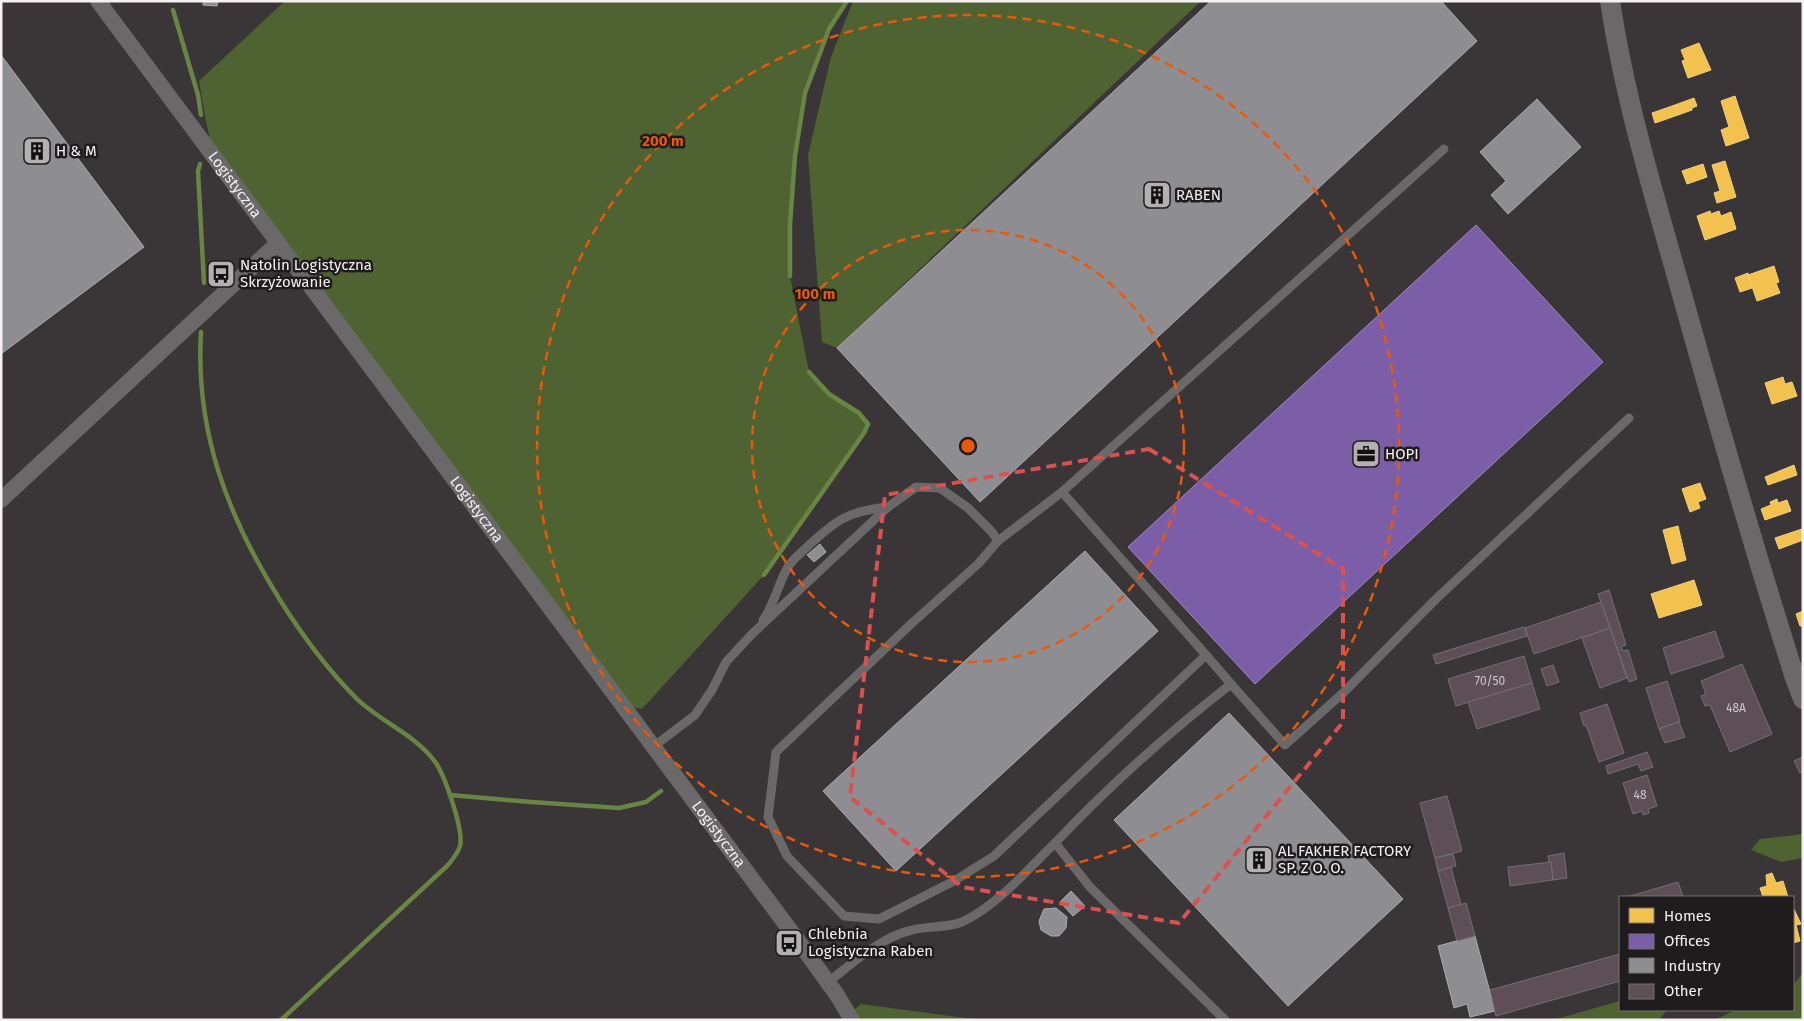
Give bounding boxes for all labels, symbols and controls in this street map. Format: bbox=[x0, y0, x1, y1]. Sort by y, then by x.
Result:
text: 200 m bbox=[642, 132, 684, 150]
building icon: H & M bbox=[22, 136, 52, 166]
place label: H & M bbox=[56, 142, 97, 160]
street label: Logistyczna bbox=[204, 148, 265, 221]
building icon: RABEN bbox=[1142, 180, 1172, 210]
place label: RABEN bbox=[1176, 186, 1221, 204]
place label: Natolin Logistyczna Skrzyżowanie bbox=[240, 256, 372, 291]
bus stop icon: Natolin Logistyczna Skrzyżowanie bbox=[206, 259, 236, 289]
text: 100 m bbox=[795, 285, 835, 303]
centre of rings bbox=[959, 437, 977, 455]
office icon: HOPI bbox=[1351, 439, 1381, 469]
place label: HOPI bbox=[1385, 445, 1419, 463]
street label: Logistyczna bbox=[446, 473, 507, 546]
house number: 70/50 bbox=[1475, 674, 1506, 688]
house number: 48A bbox=[1726, 701, 1746, 715]
house number: 48 bbox=[1634, 788, 1647, 802]
street label: Logistyczna bbox=[688, 797, 749, 871]
place label: AL FAKHER FACTORY SP. Z O. O. bbox=[1278, 842, 1412, 877]
building icon: AL FAKHER FACTORY SP. Z O. O. bbox=[1244, 845, 1274, 875]
legend bbox=[1619, 896, 1794, 1011]
text: Homes bbox=[1664, 907, 1711, 925]
place label: Chlebnia Logistyczna Raben bbox=[808, 925, 933, 960]
bus stop icon: Chlebnia Logistyczna Raben bbox=[774, 928, 804, 958]
text: Offices bbox=[1664, 932, 1710, 950]
text: Industry bbox=[1664, 957, 1721, 975]
text: Other bbox=[1664, 982, 1703, 1000]

